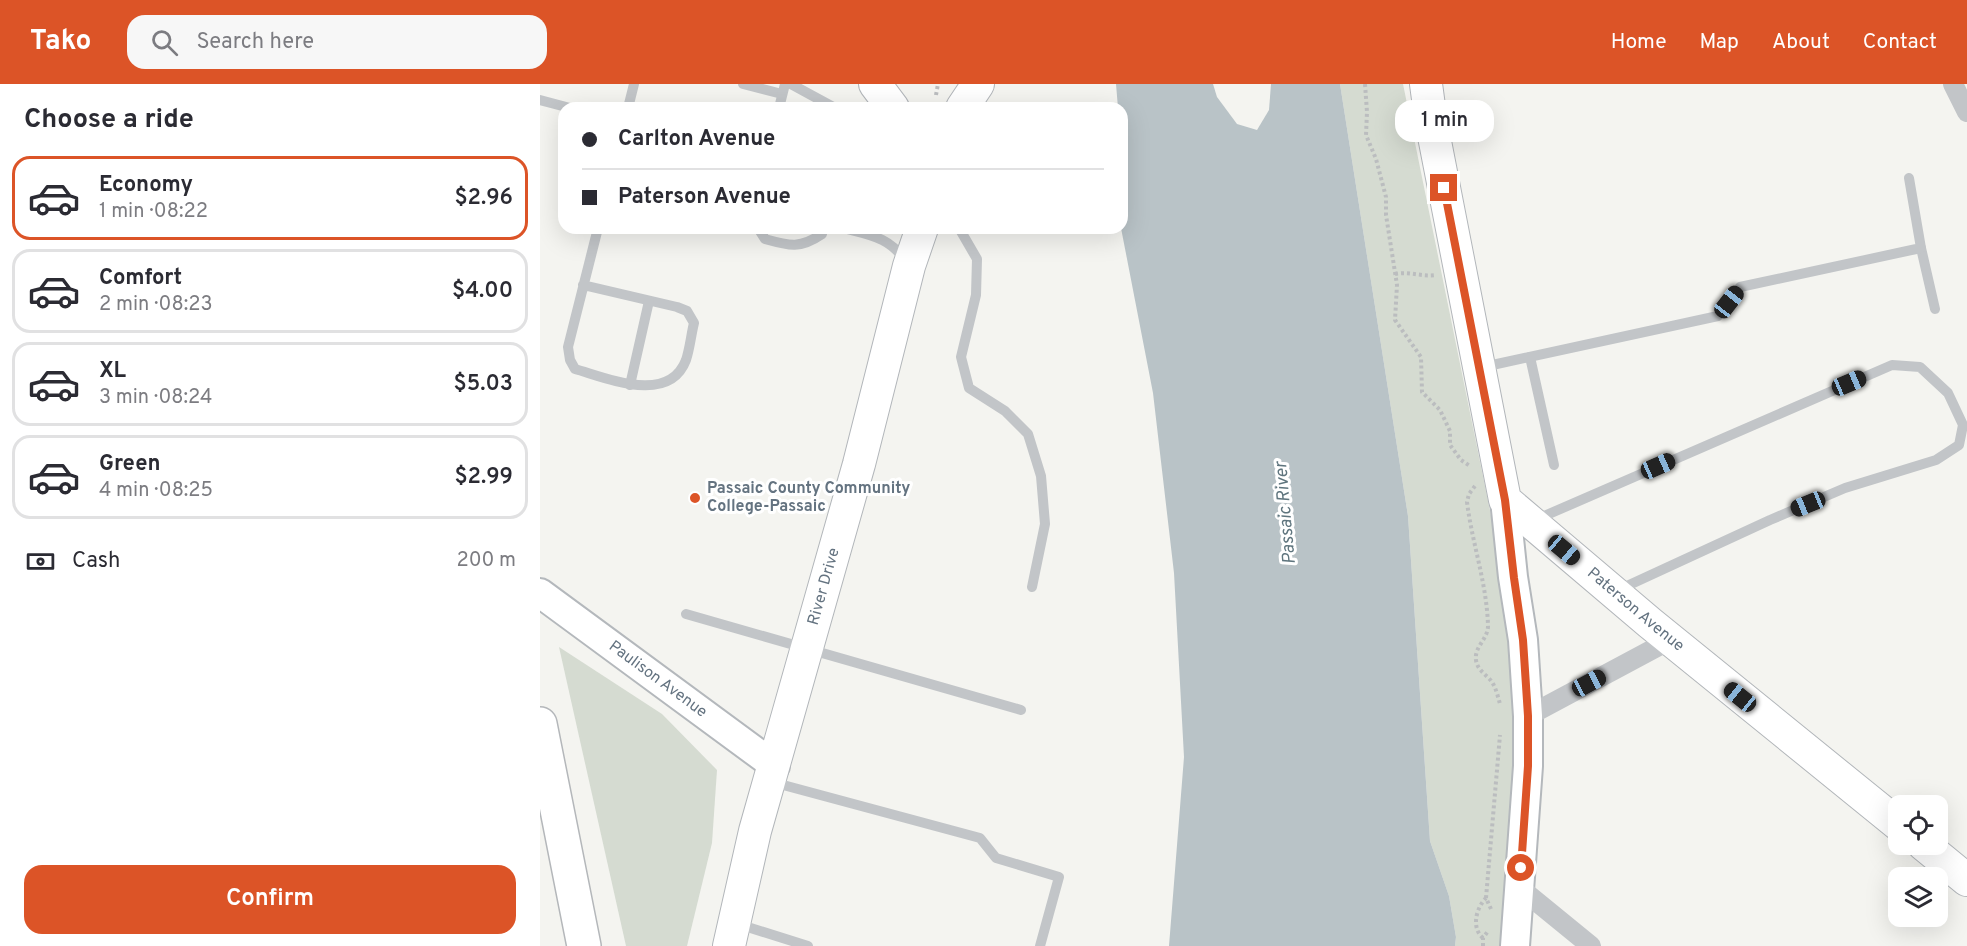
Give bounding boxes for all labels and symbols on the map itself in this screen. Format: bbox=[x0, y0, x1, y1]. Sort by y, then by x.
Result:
callout: 1 min bbox=[1394, 101, 1494, 143]
route end bbox=[1430, 174, 1457, 201]
car bbox=[1711, 282, 1747, 322]
car bbox=[1829, 368, 1869, 398]
car bbox=[1638, 450, 1678, 482]
water label: Passaic River bbox=[1270, 459, 1302, 565]
place label: Passaic County Community College-Passaic bbox=[707, 479, 910, 517]
car bbox=[1788, 489, 1828, 519]
marker: Passaic County Community College-Passaic bbox=[688, 491, 702, 505]
car bbox=[1544, 532, 1584, 568]
street label: River Drive bbox=[804, 546, 845, 628]
street label: Paterson Avenue bbox=[1583, 564, 1688, 656]
street label: Paulison Avenue bbox=[604, 637, 711, 722]
car bbox=[1569, 667, 1609, 699]
car bbox=[1720, 679, 1760, 715]
route start bbox=[1507, 854, 1534, 881]

